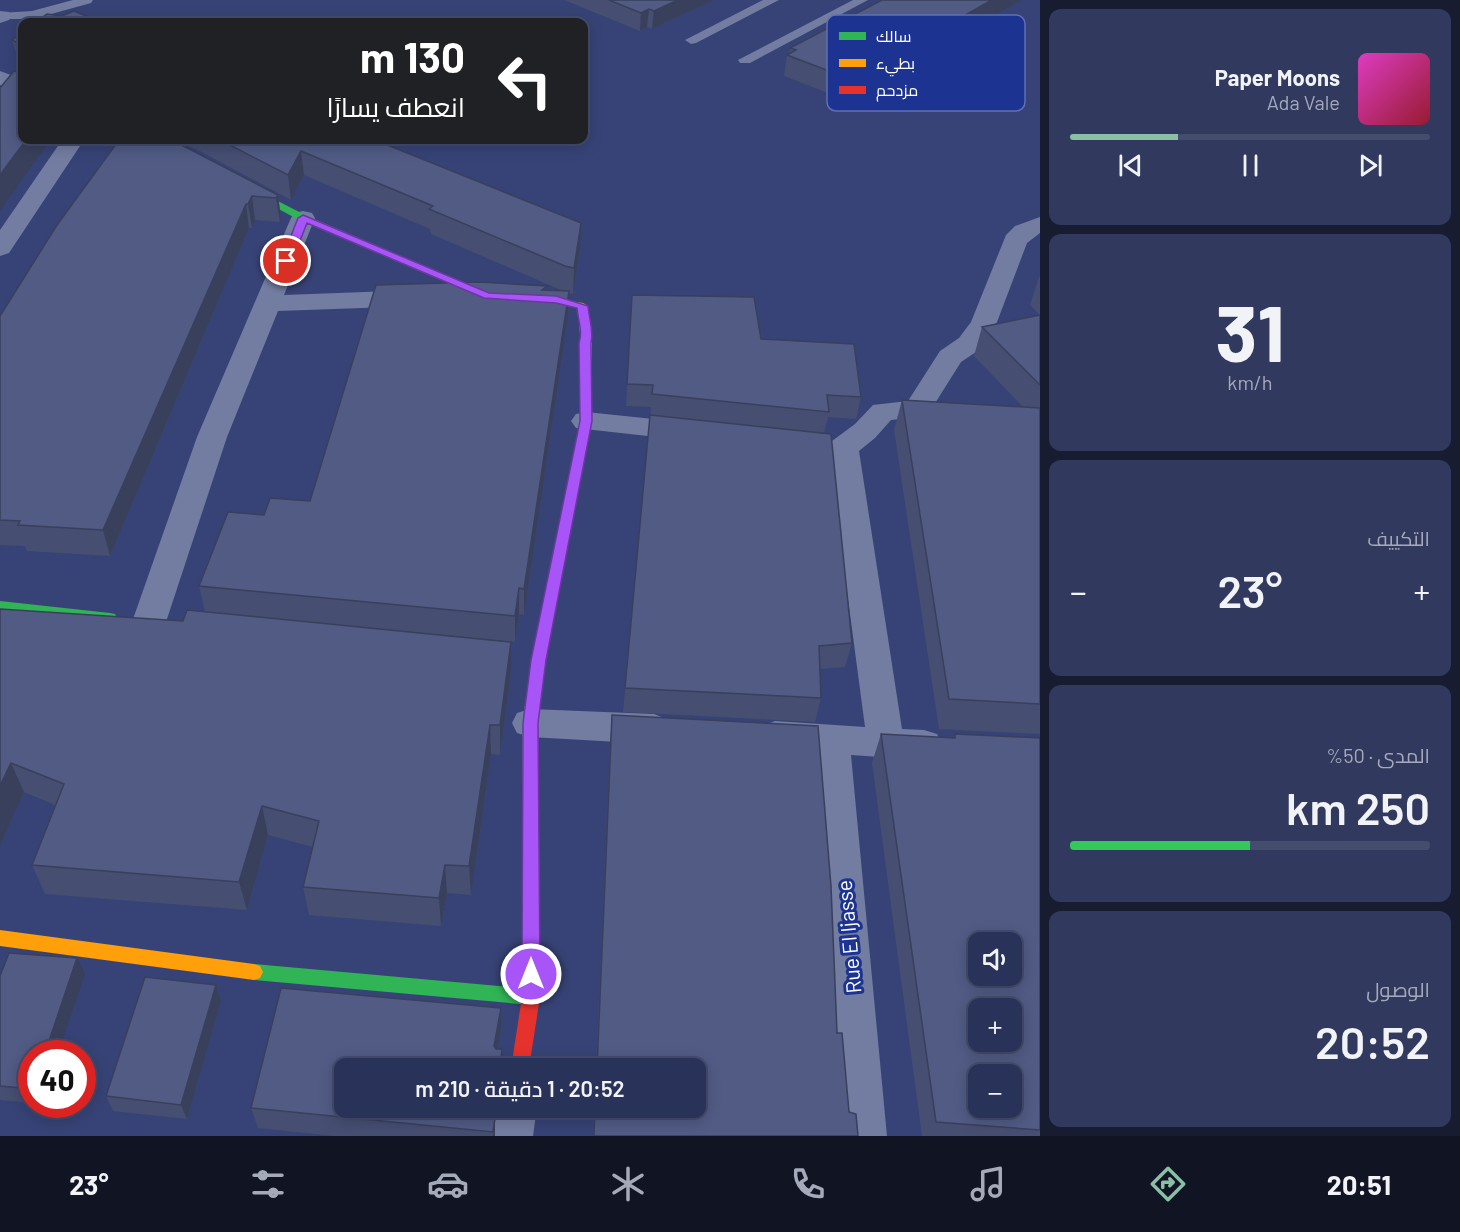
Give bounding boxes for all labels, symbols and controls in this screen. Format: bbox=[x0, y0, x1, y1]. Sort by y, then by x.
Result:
legend bbox=[827, 15, 1025, 111]
text: سالك bbox=[876, 26, 911, 45]
text: 130 m bbox=[360, 31, 465, 81]
icon: left bbox=[486, 42, 564, 120]
text: بطيء bbox=[876, 53, 915, 77]
text: Paper Moons bbox=[1215, 64, 1340, 90]
text: مزدحم bbox=[876, 80, 918, 102]
text: انعطف يسارًا bbox=[326, 90, 465, 122]
text: Ada Vale bbox=[1267, 90, 1340, 114]
icon: previous bbox=[1114, 149, 1147, 182]
icon: pause bbox=[1234, 149, 1267, 182]
icon: next bbox=[1354, 149, 1387, 182]
pin bbox=[260, 235, 311, 286]
icon: arrive bbox=[269, 244, 302, 277]
text: 31 bbox=[1215, 284, 1285, 378]
text: km/h bbox=[1227, 370, 1273, 394]
text: التكييف bbox=[1367, 526, 1430, 550]
text: 23° bbox=[1217, 563, 1283, 617]
text: − bbox=[1070, 571, 1087, 611]
text: + bbox=[1414, 571, 1430, 611]
text: المدى · 50% bbox=[1326, 743, 1430, 767]
text: 250 km bbox=[1286, 780, 1430, 834]
street label: Rue El Ijasse bbox=[831, 879, 865, 995]
map controls bbox=[968, 932, 1022, 1118]
button: sound bbox=[968, 932, 1022, 986]
position arrow bbox=[499, 942, 563, 1006]
text: الوصول bbox=[1366, 977, 1430, 1001]
button: + bbox=[968, 998, 1022, 1052]
text: 20:52 bbox=[1315, 1014, 1430, 1068]
speed limit sign: 40 bbox=[18, 1040, 96, 1118]
button: − bbox=[968, 1064, 1022, 1118]
text: 20:52 · 1 دقيقة · 210 m bbox=[415, 1075, 625, 1101]
icon: filters bbox=[247, 1163, 289, 1205]
icon: car bbox=[427, 1163, 469, 1205]
icon: climate bbox=[607, 1163, 649, 1205]
icon: phone bbox=[787, 1163, 829, 1205]
icon: music bbox=[967, 1163, 1009, 1205]
icon: directions bbox=[1147, 1163, 1189, 1205]
text: 23° bbox=[69, 1168, 109, 1200]
text: 20:51 bbox=[1327, 1168, 1391, 1200]

